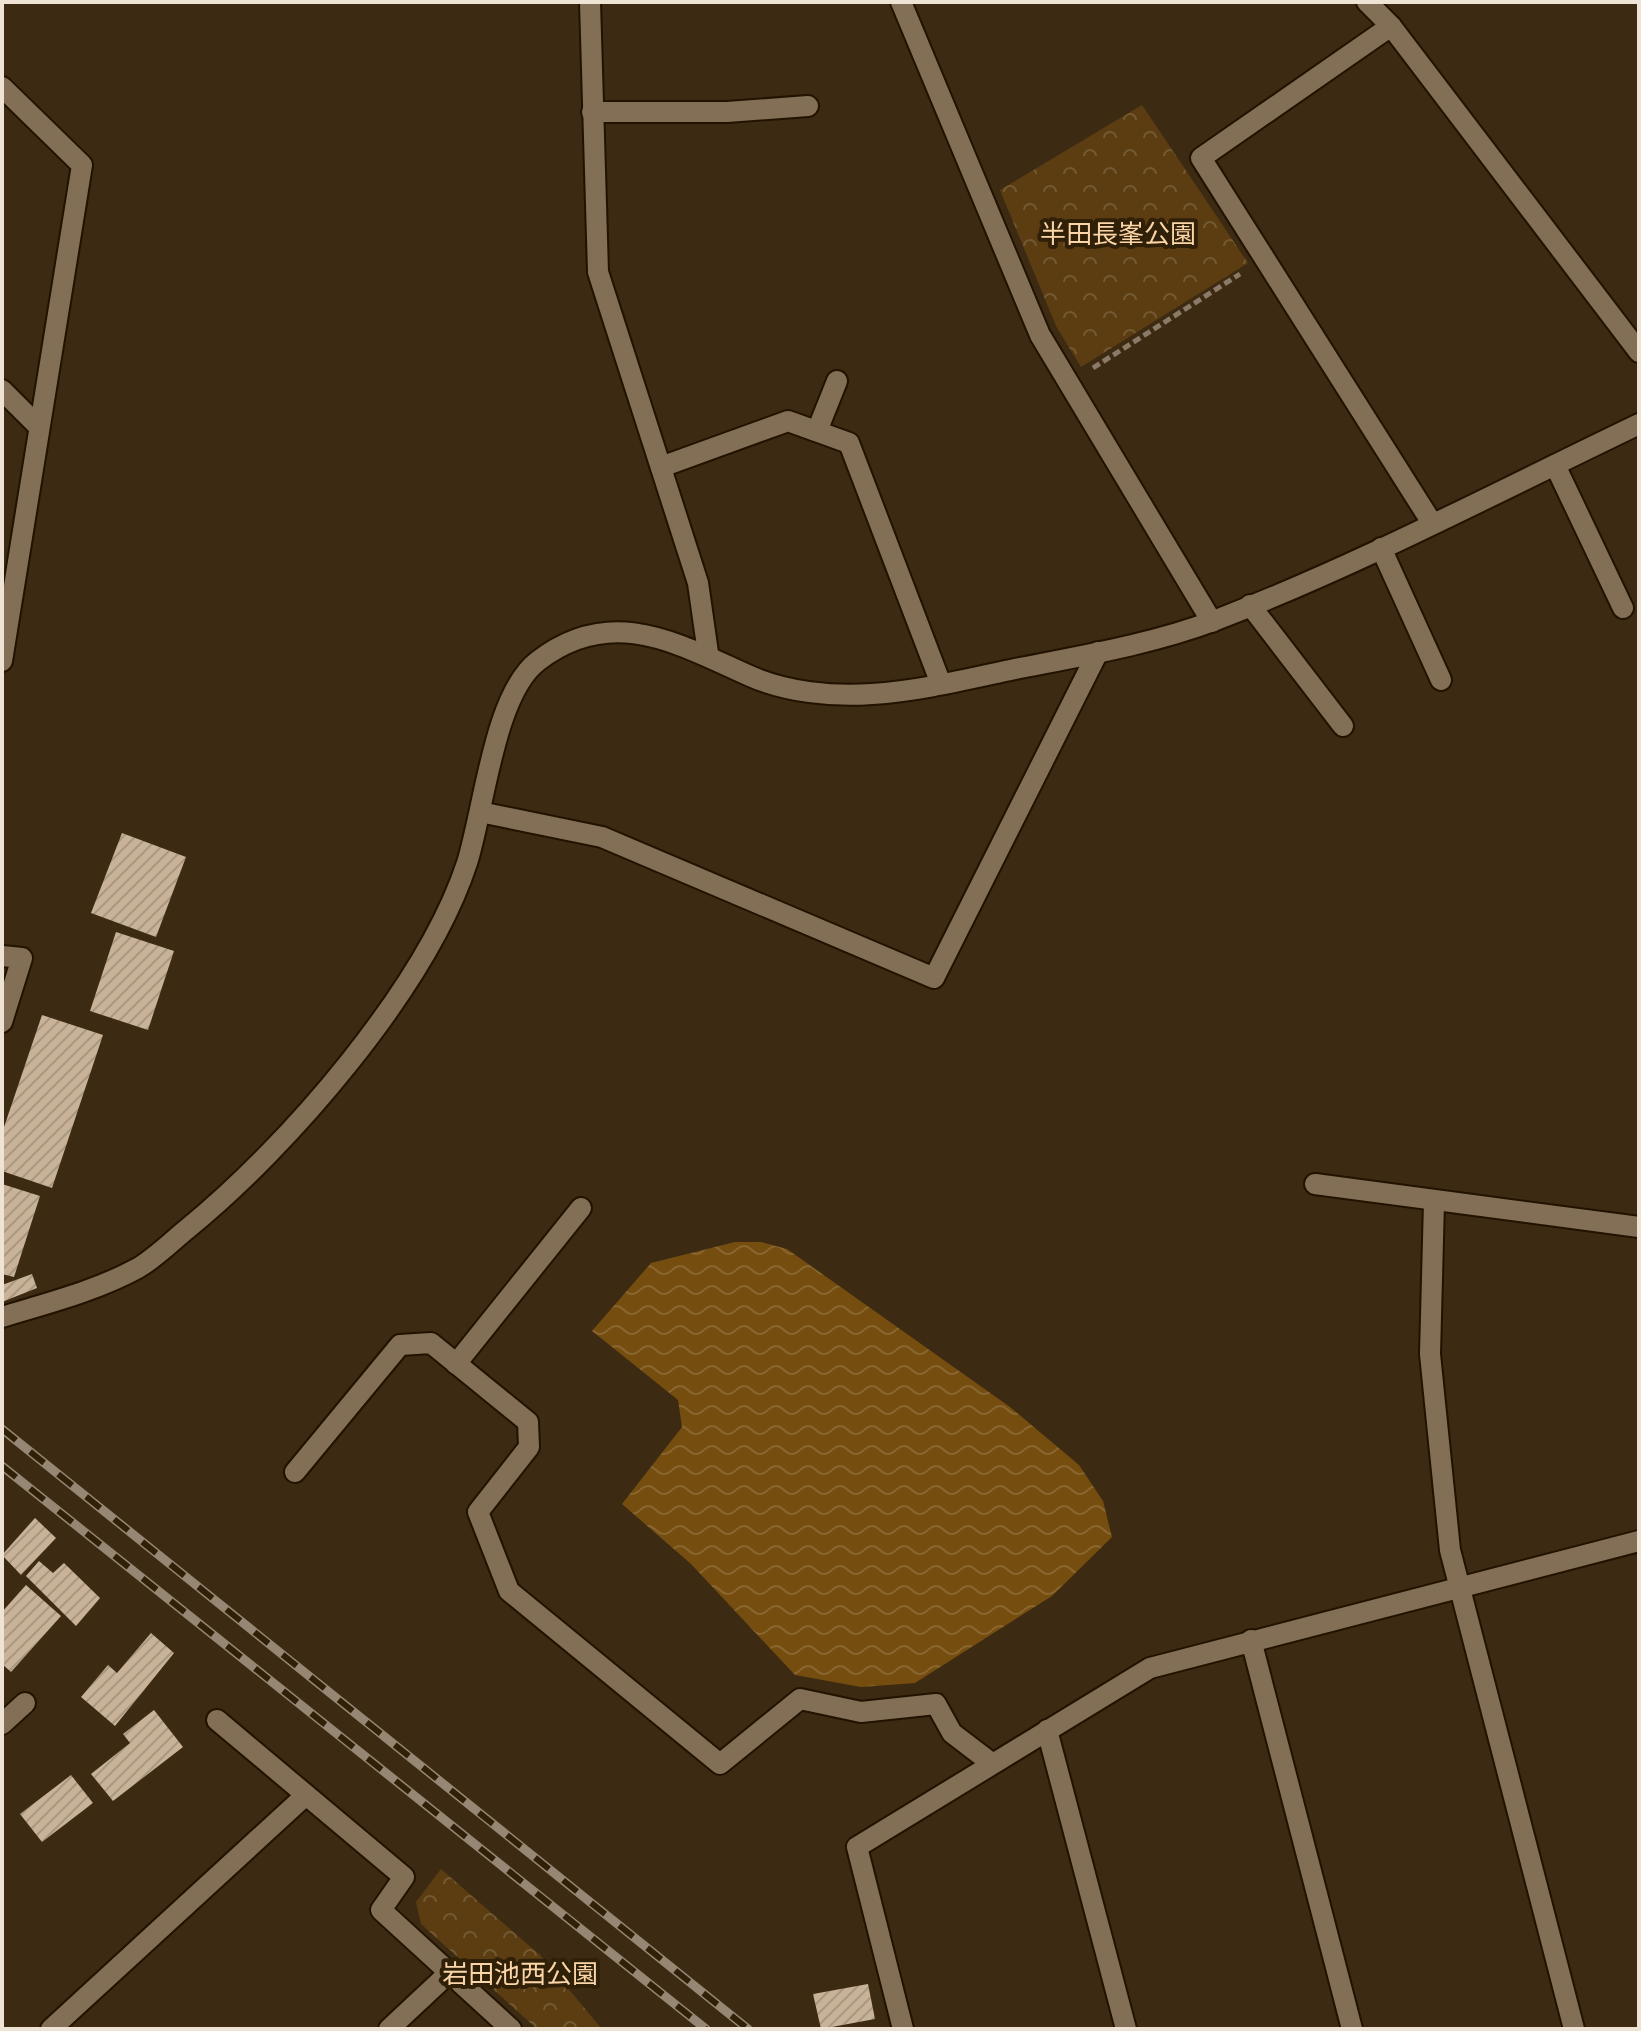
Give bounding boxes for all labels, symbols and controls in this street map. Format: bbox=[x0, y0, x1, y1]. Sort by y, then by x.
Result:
park label: 半田長峯公園 bbox=[1040, 219, 1196, 249]
park label: 岩田池西公園 bbox=[442, 1959, 598, 1989]

